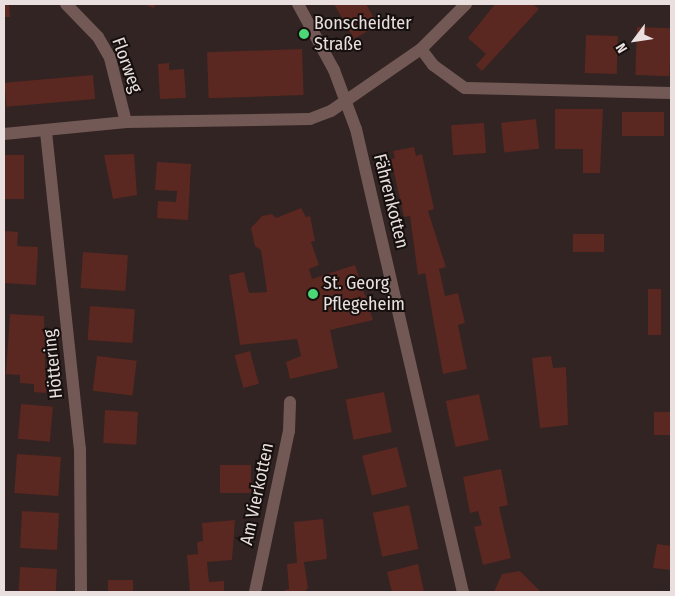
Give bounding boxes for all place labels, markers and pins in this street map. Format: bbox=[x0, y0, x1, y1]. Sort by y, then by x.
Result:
place label: Bonscheidter Straße bbox=[314, 13, 412, 56]
marker: Bonscheidter Straße bbox=[298, 28, 310, 40]
place label: St. Georg Pflegeheim bbox=[323, 273, 405, 316]
marker: St. Georg Pflegeheim bbox=[307, 288, 319, 300]

